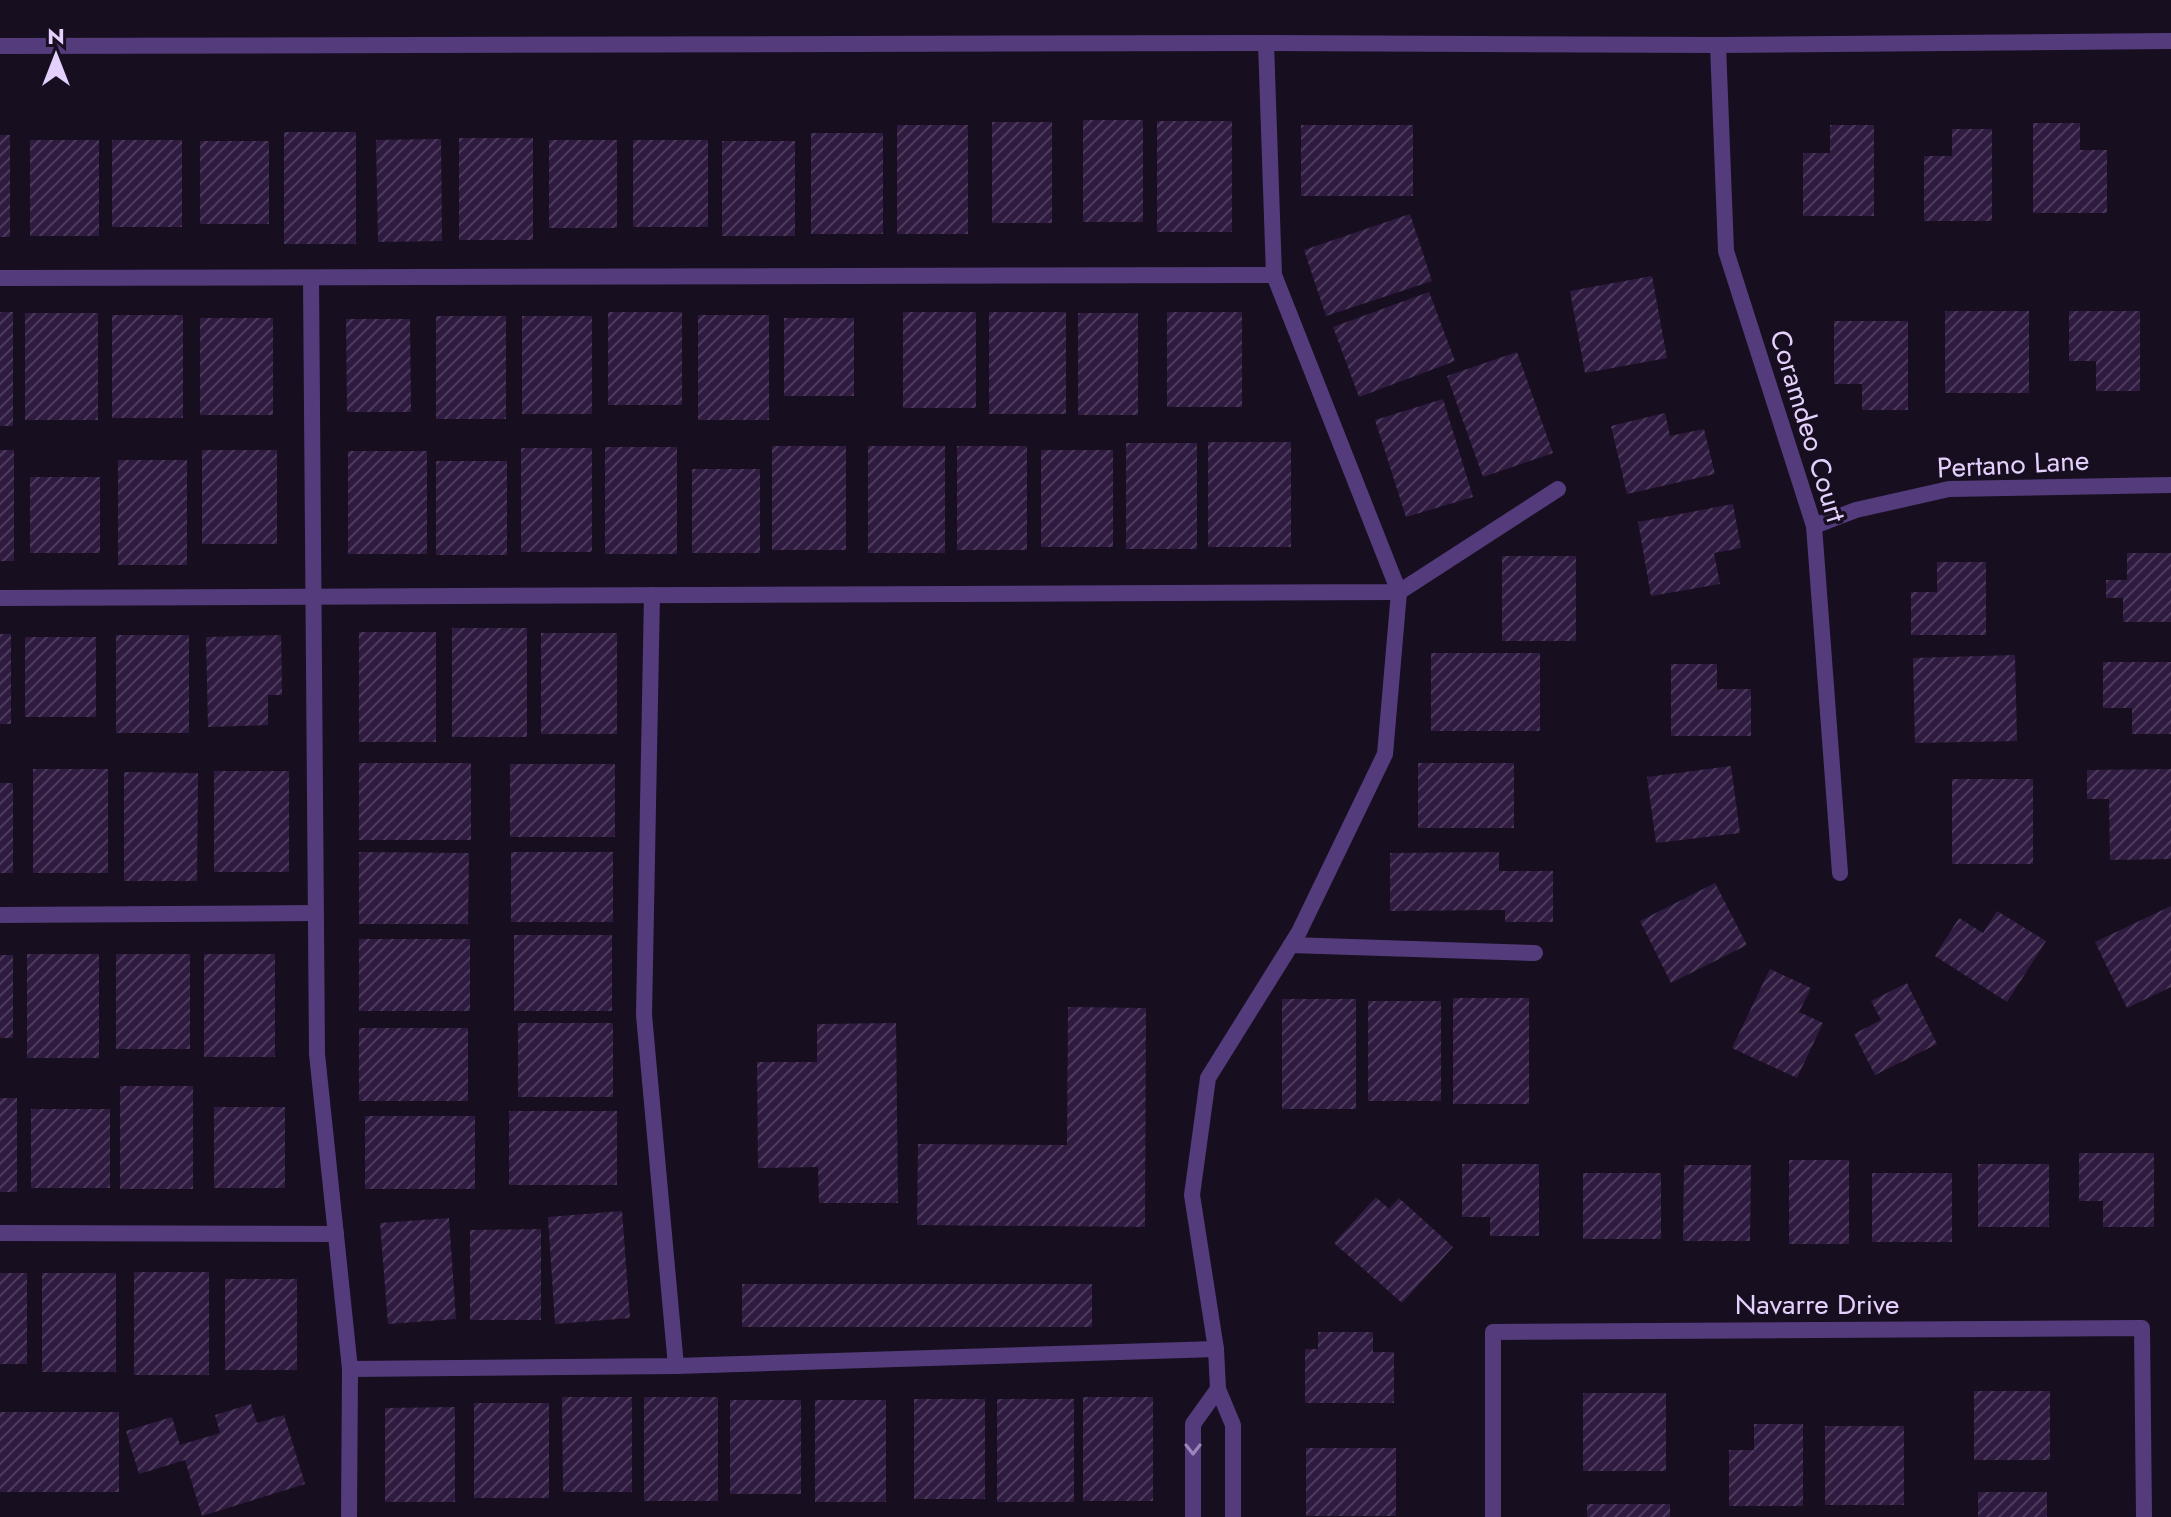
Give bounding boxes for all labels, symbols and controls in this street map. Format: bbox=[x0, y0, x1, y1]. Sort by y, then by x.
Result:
north arrow bbox=[16, 16, 96, 96]
text: N bbox=[47, 20, 65, 52]
street label: Coramdeo Court bbox=[1759, 325, 1857, 527]
street label: Pertano Lane bbox=[1936, 440, 2090, 488]
street label: Navarre Drive bbox=[1735, 1284, 1899, 1325]
one-way arrow bbox=[1184, 1443, 1202, 1456]

